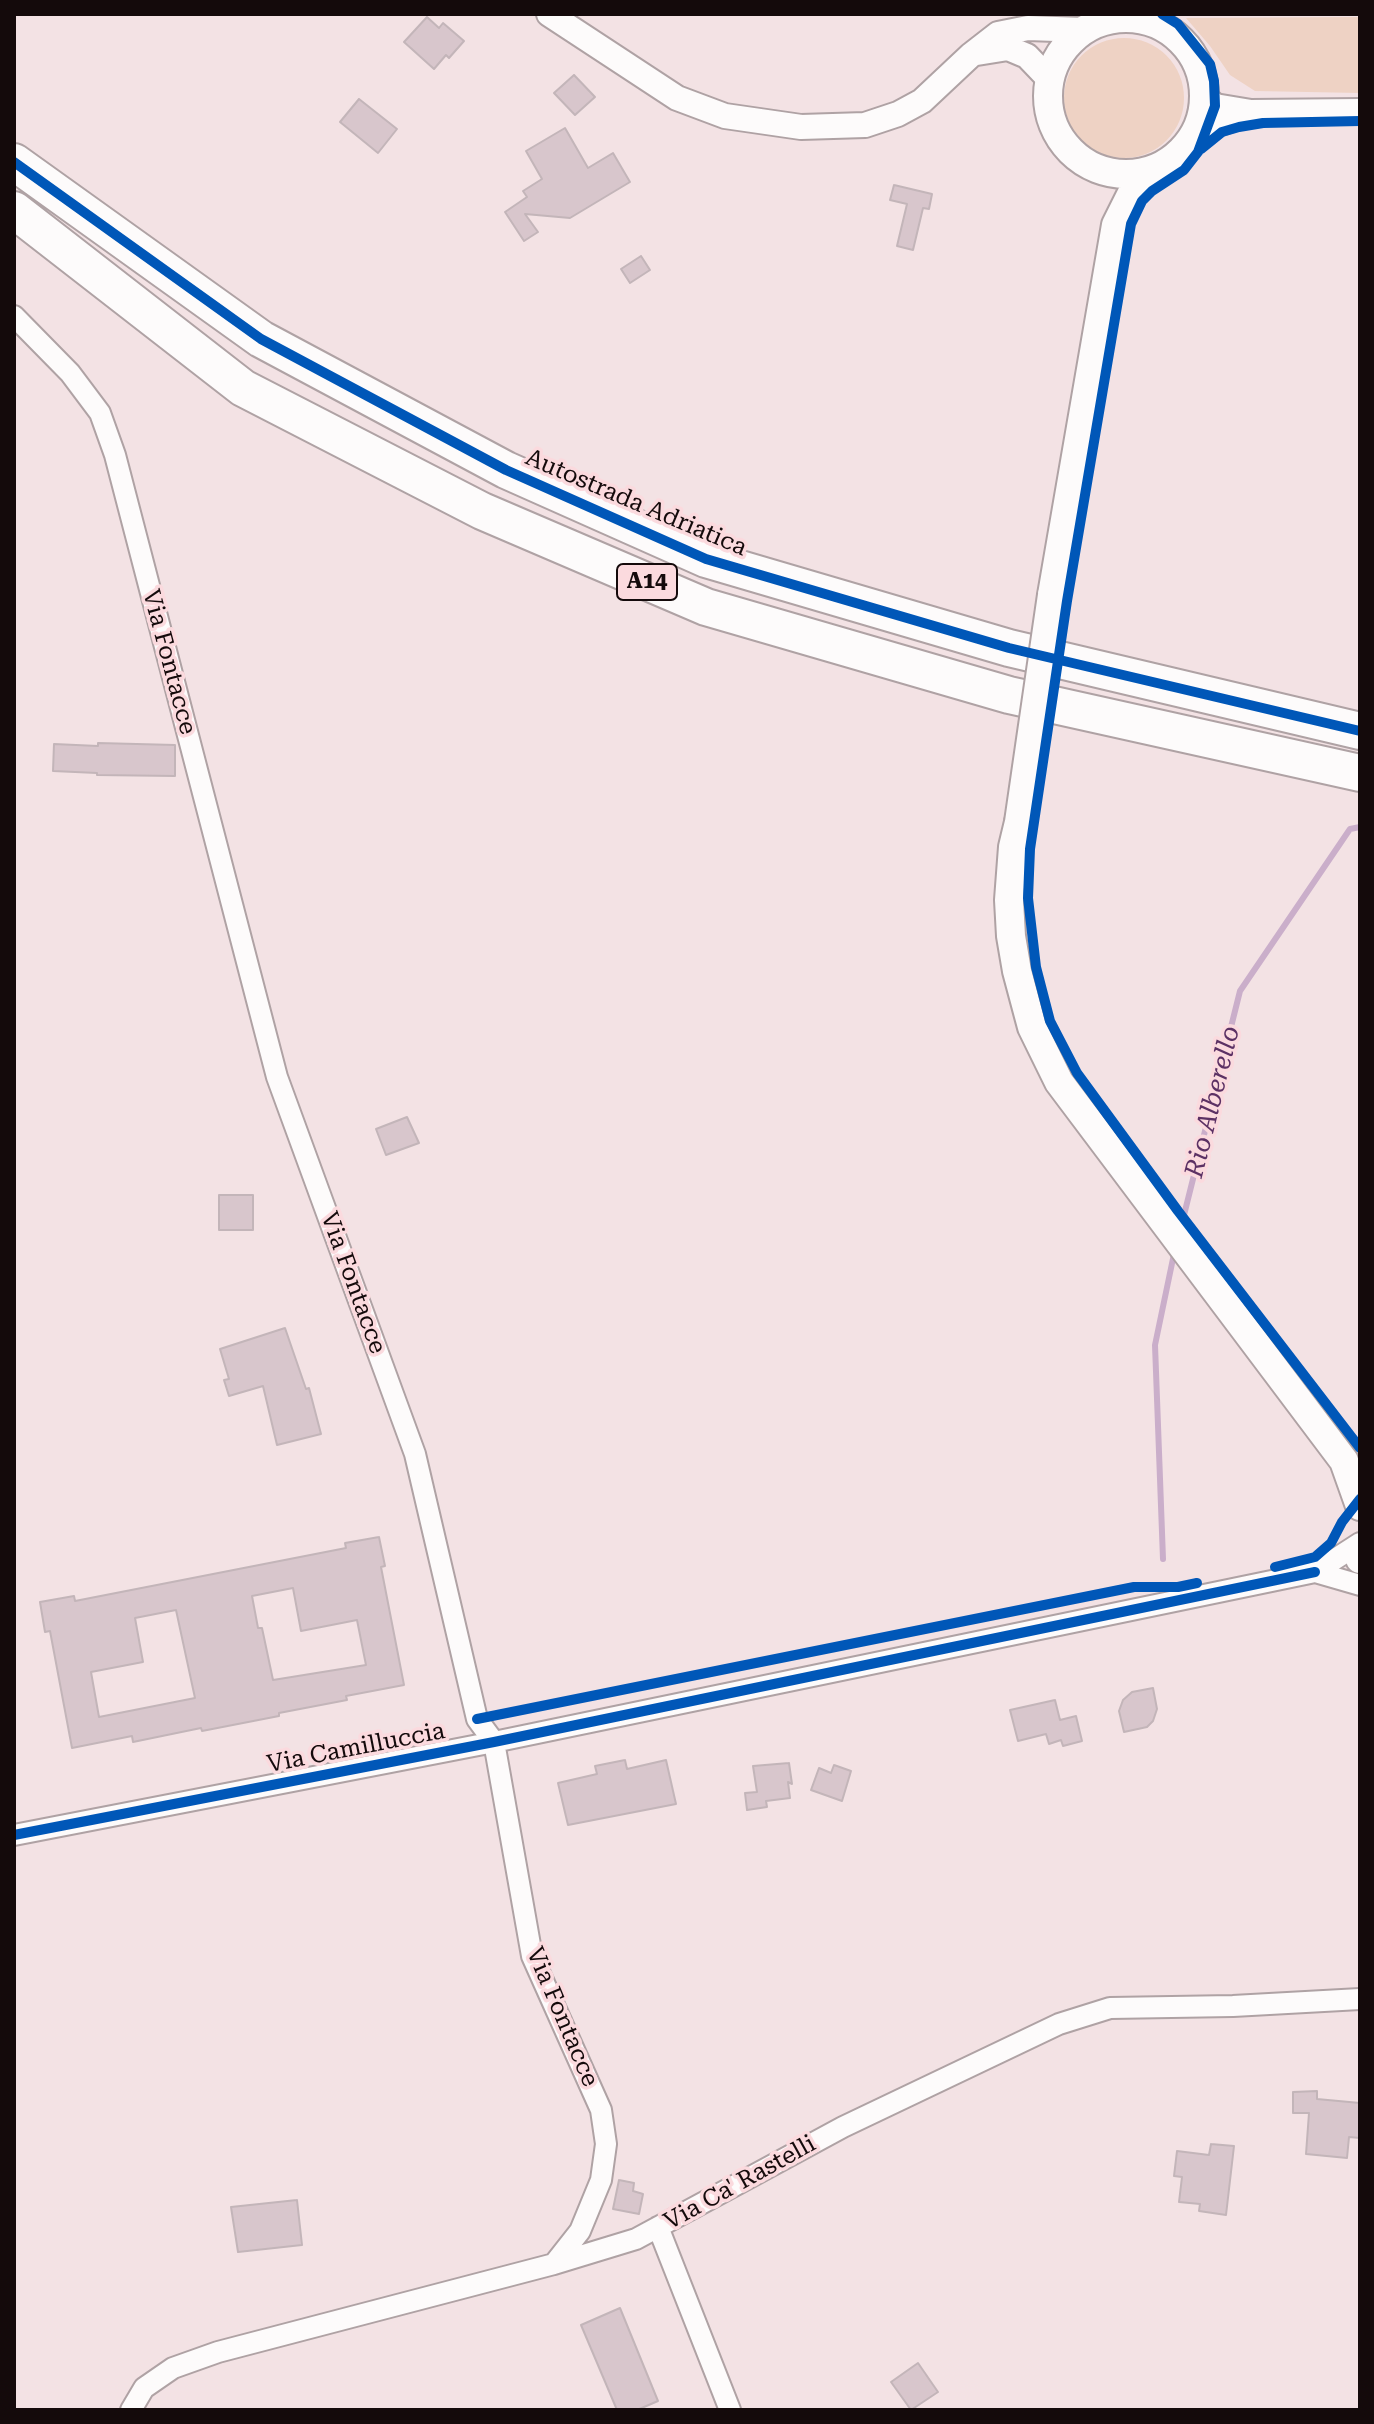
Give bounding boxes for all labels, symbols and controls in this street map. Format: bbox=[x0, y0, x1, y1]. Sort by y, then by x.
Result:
street label: Autostrada Adriatica bbox=[521, 443, 751, 563]
road number: A14 bbox=[617, 564, 677, 600]
street label: Via Fontacce bbox=[136, 586, 202, 738]
water label: Rio Alberello bbox=[1179, 1023, 1247, 1181]
street label: Via Fontacce bbox=[314, 1208, 392, 1358]
street label: Via Camilluccia bbox=[265, 1717, 447, 1779]
street label: Via Fontacce bbox=[520, 1943, 604, 2091]
street label: Via Ca' Rastelli bbox=[659, 2130, 821, 2236]

